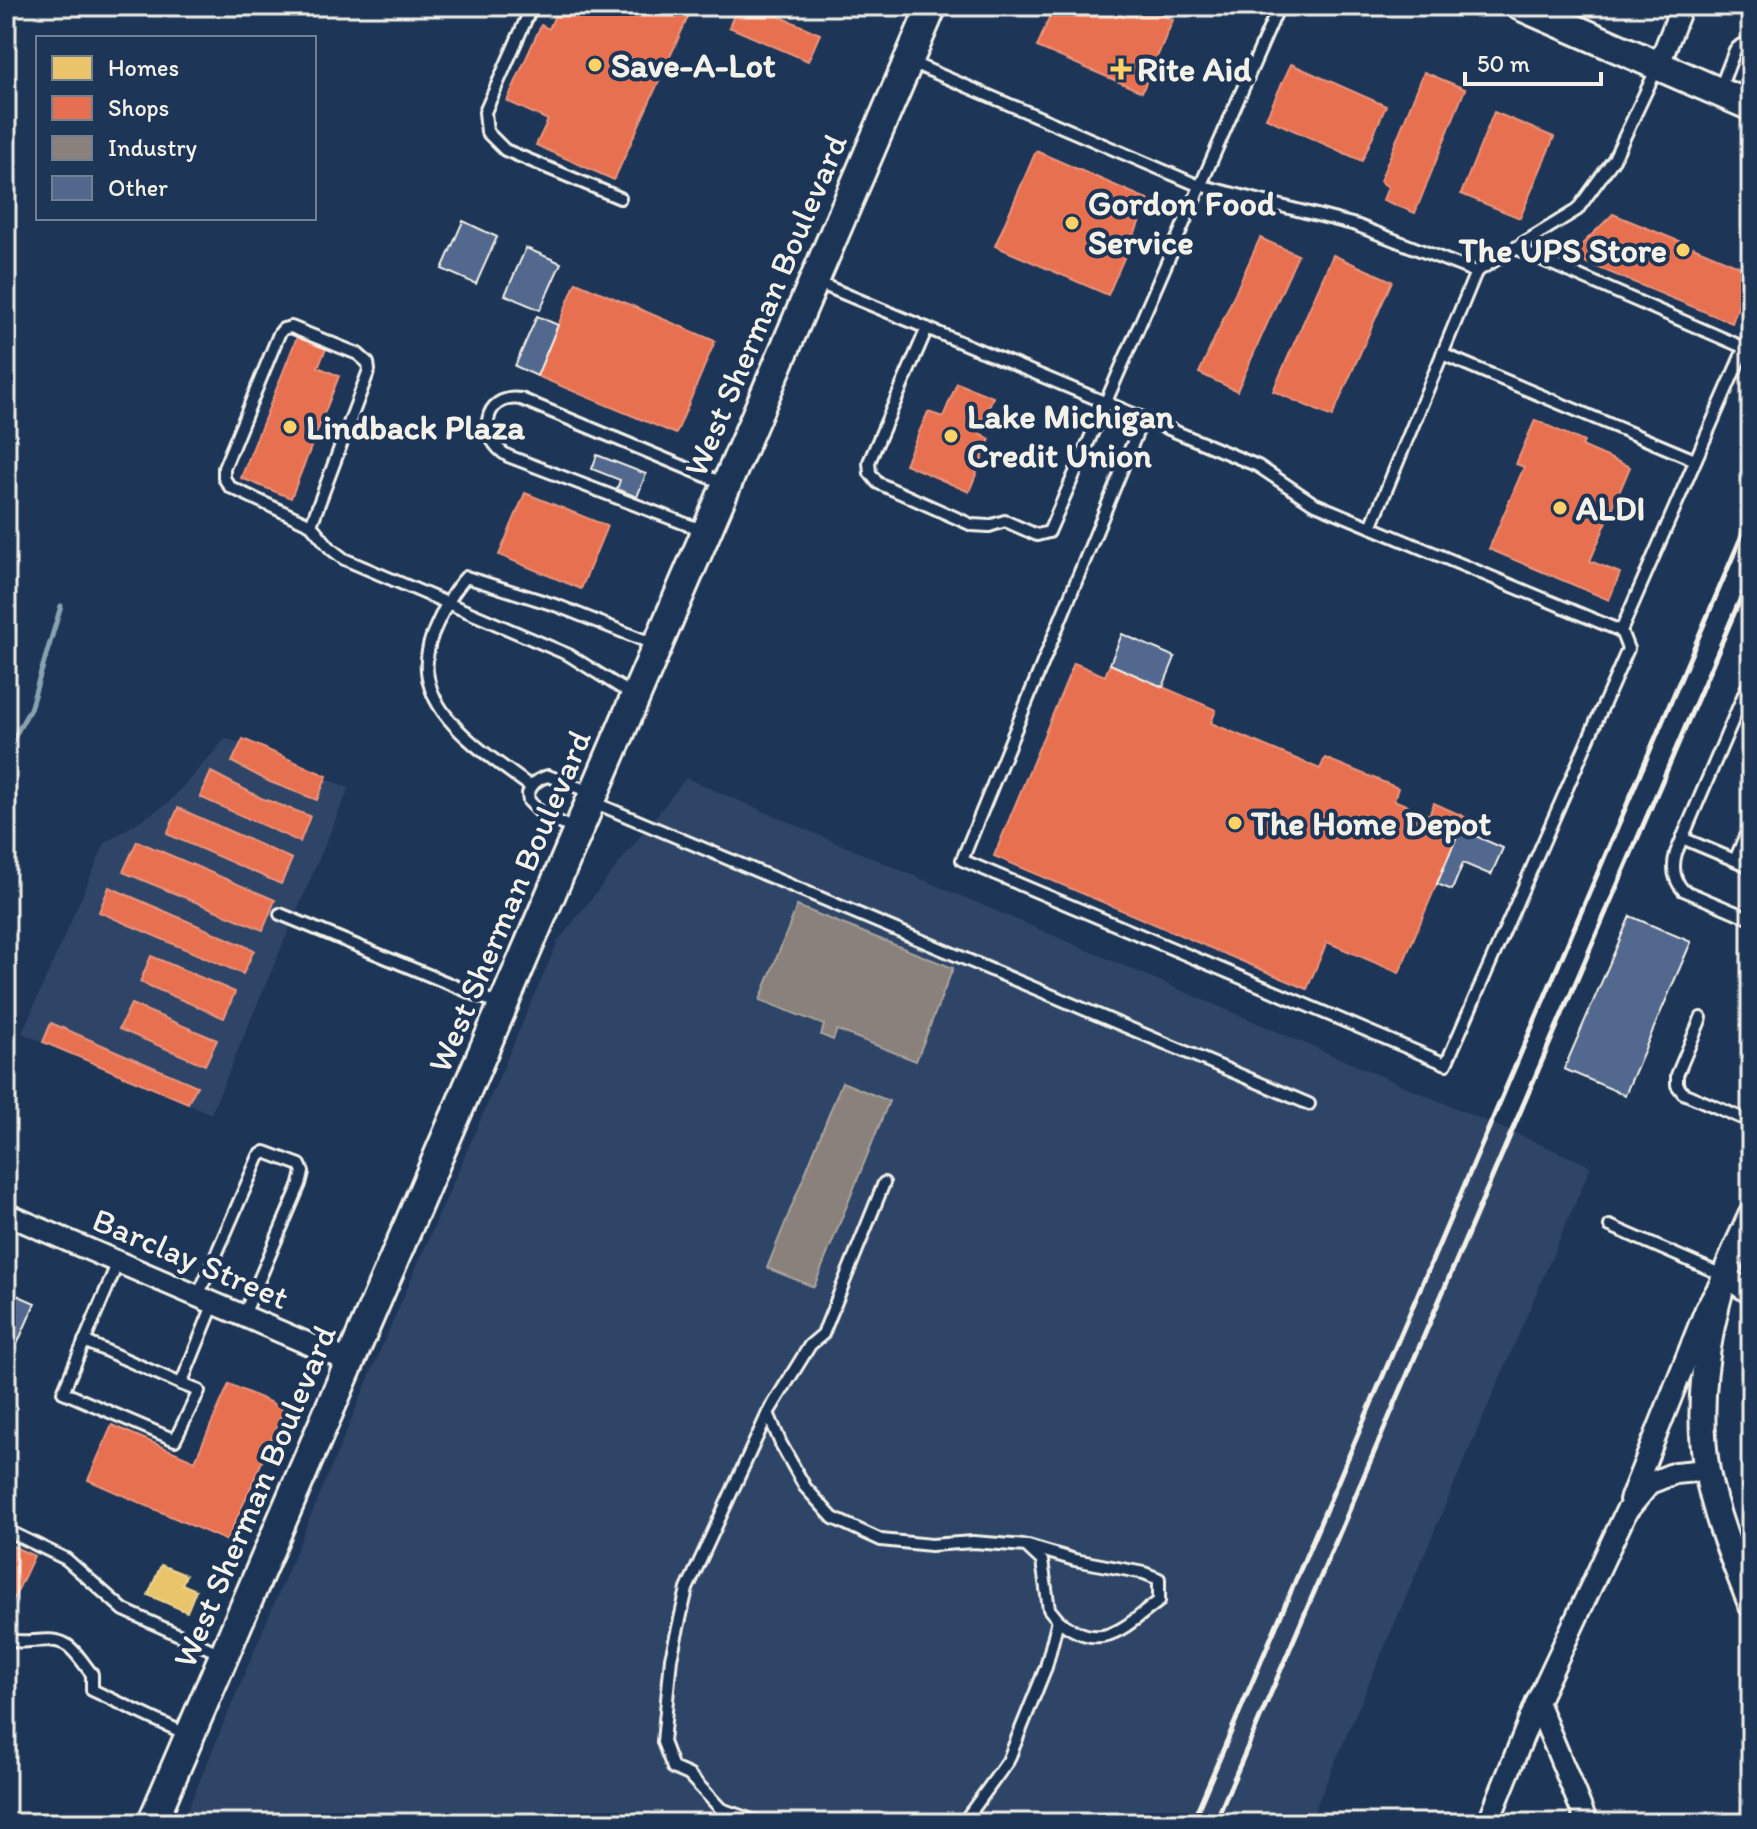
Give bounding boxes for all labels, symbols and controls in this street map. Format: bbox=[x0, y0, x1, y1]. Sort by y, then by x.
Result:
legend bbox=[36, 36, 316, 220]
scale bar bbox=[1465, 36, 1601, 86]
place label: Save-A-Lot bbox=[611, 45, 776, 86]
place label: Rite Aid bbox=[1137, 49, 1252, 90]
text: 50 m bbox=[1477, 49, 1530, 78]
text: Homes bbox=[108, 53, 179, 82]
marker: Save-A-Lot bbox=[586, 56, 604, 74]
marker: Rite Aid bbox=[1112, 60, 1130, 78]
text: Shops bbox=[108, 93, 169, 122]
street label: West Sherman Boulevard bbox=[675, 128, 856, 483]
text: Industry bbox=[108, 133, 197, 162]
text: Other bbox=[108, 173, 168, 202]
place label: Gordon Food Service bbox=[1088, 183, 1276, 263]
marker: Gordon Food Service bbox=[1063, 214, 1081, 232]
place label: The UPS Store bbox=[1458, 230, 1667, 271]
marker: The UPS Store bbox=[1674, 241, 1692, 259]
place label: Lake Michigan Credit Union bbox=[967, 396, 1175, 476]
place label: Lindback Plaza bbox=[306, 407, 525, 448]
marker: Lindback Plaza bbox=[281, 418, 299, 436]
marker: Lake Michigan Credit Union bbox=[942, 427, 960, 445]
place label: ALDI bbox=[1576, 488, 1645, 529]
marker: ALDI bbox=[1551, 499, 1569, 517]
street label: West Sherman Boulevard bbox=[419, 724, 600, 1079]
place label: The Home Depot bbox=[1250, 803, 1491, 844]
marker: The Home Depot bbox=[1226, 814, 1244, 832]
street label: Barclay Street bbox=[86, 1199, 295, 1318]
street label: West Sherman Boulevard bbox=[164, 1319, 345, 1674]

